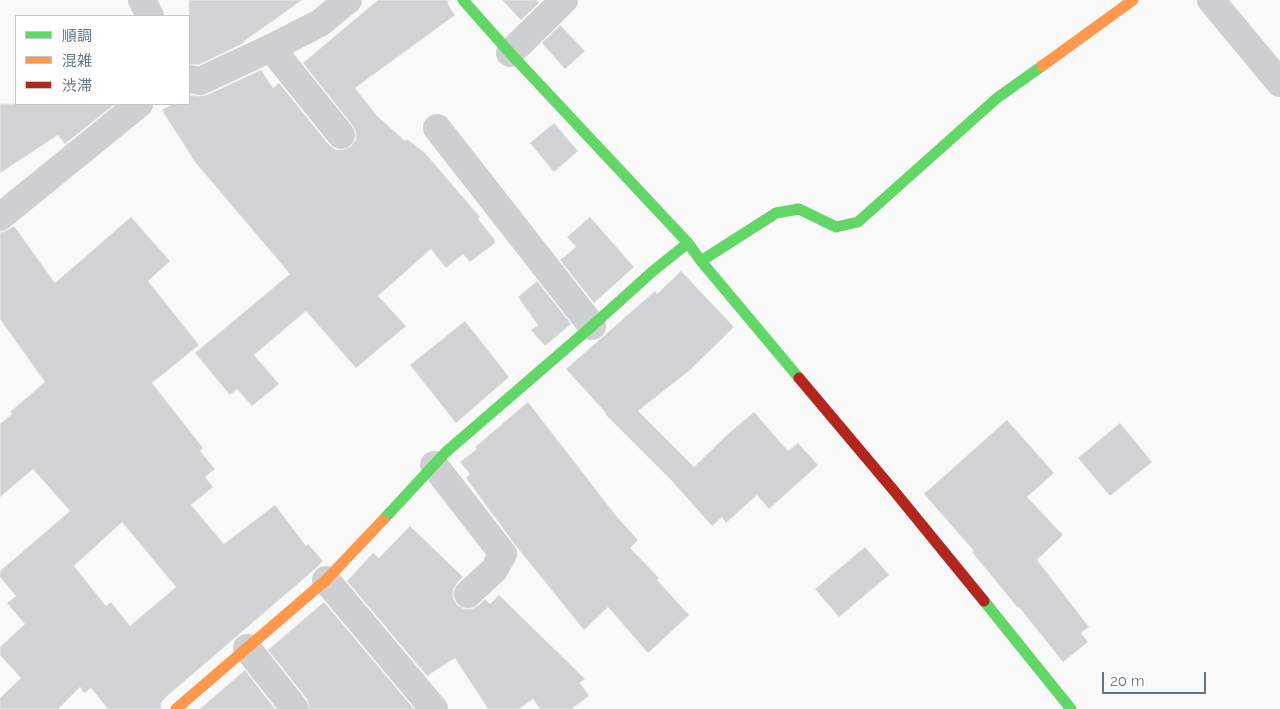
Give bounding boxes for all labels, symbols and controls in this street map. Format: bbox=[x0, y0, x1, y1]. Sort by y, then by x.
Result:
legend bbox=[15, 15, 190, 105]
text: 順調 bbox=[62, 27, 92, 45]
text: 混雑 bbox=[62, 52, 92, 70]
text: 渋滞 bbox=[62, 77, 92, 95]
scale bar bbox=[1105, 662, 1209, 694]
text: 20 m bbox=[1110, 672, 1145, 690]

